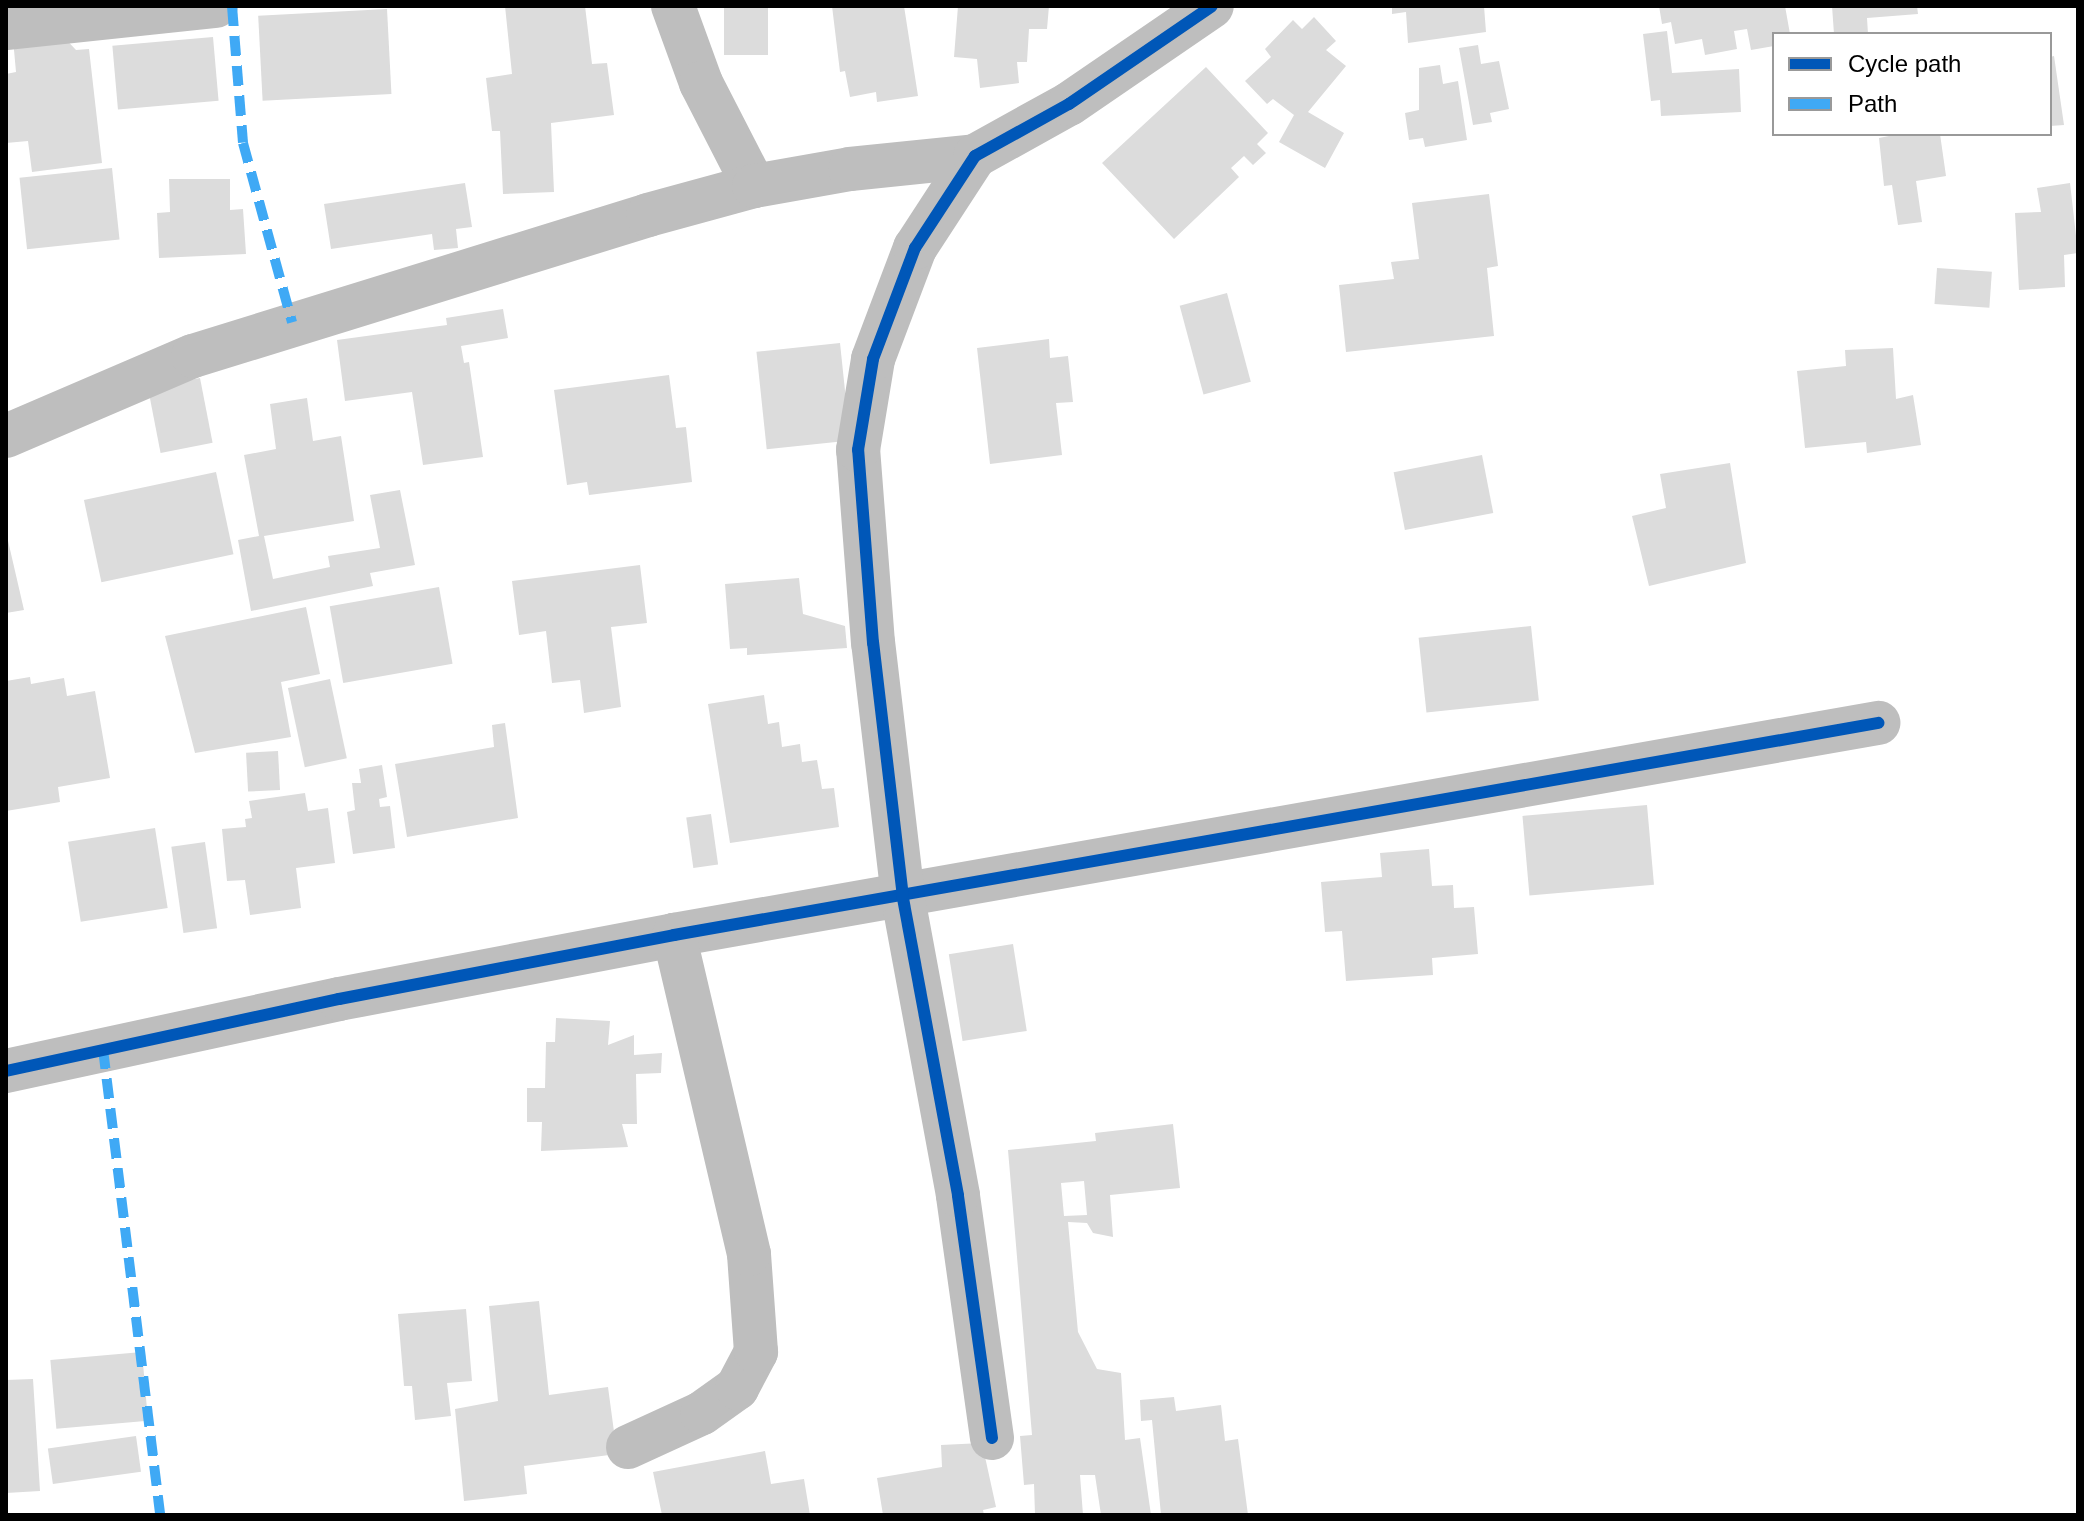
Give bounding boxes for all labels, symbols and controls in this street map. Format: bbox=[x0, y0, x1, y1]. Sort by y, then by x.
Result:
legend bbox=[1772, 32, 2052, 136]
text: Cycle path bbox=[1848, 50, 1961, 77]
text: Path bbox=[1848, 90, 1897, 117]

